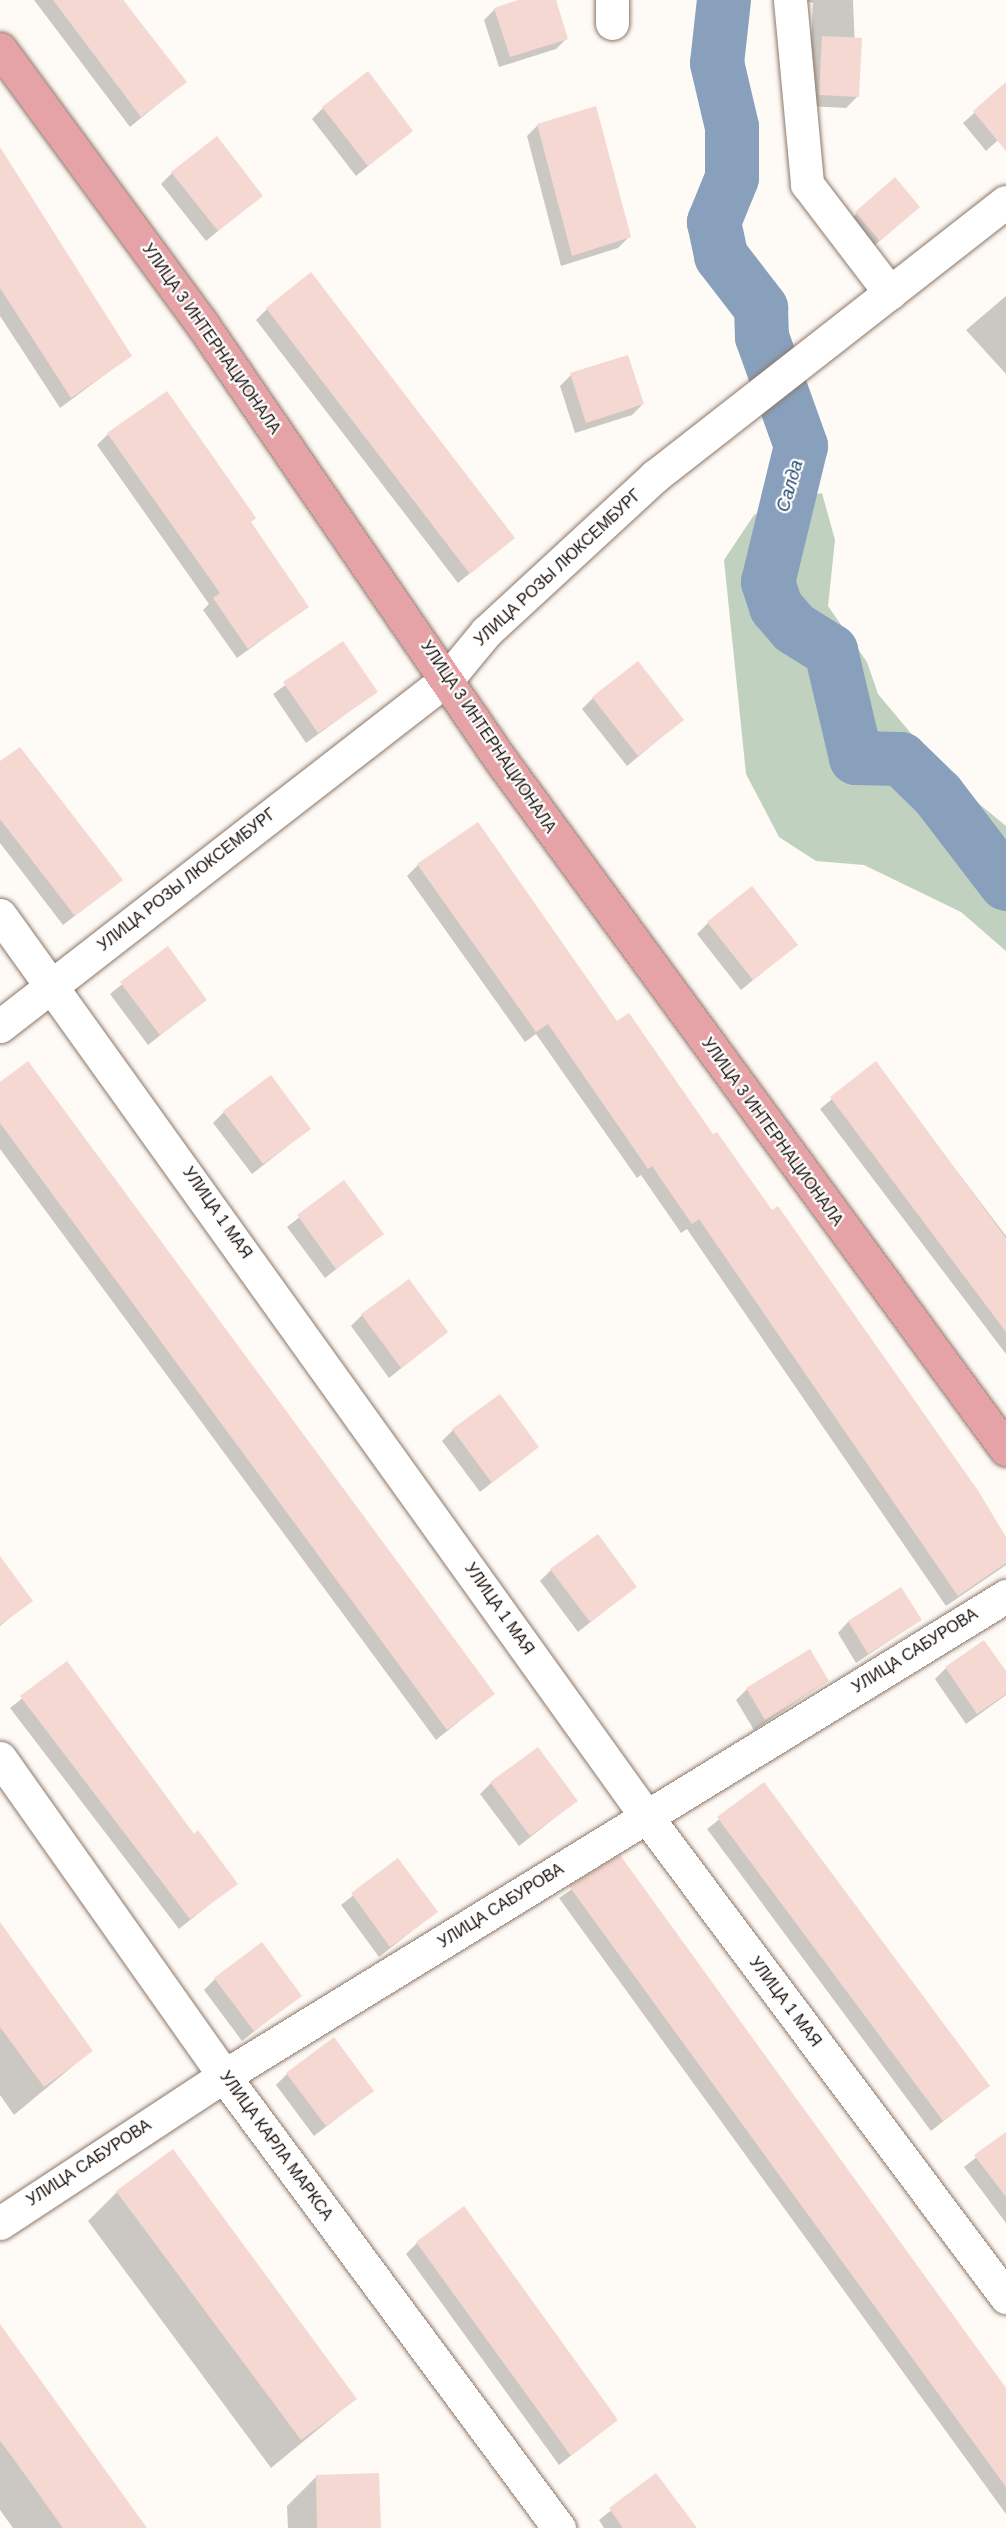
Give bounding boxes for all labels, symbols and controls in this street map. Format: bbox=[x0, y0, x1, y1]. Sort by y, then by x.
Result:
street label: УЛИЦА 3 ИНТЕРНАЦИОНАЛА bbox=[138, 240, 284, 438]
water label: Салда bbox=[772, 457, 808, 515]
street label: УЛИЦА РОЗЫ ЛЮКСЕМБУРГ bbox=[471, 486, 645, 650]
street label: УЛИЦА 3 ИНТЕРНАЦИОНАЛА bbox=[416, 637, 560, 837]
street label: УЛИЦА РОЗЫ ЛЮКСЕМБУРГ bbox=[94, 805, 280, 955]
street label: УЛИЦА 3 ИНТЕРНАЦИОНАЛА bbox=[697, 1034, 847, 1230]
street label: УЛИЦА 1 МАЯ bbox=[178, 1163, 256, 1263]
street label: УЛИЦА 1 МАЯ bbox=[460, 1559, 538, 1659]
street label: УЛИЦА САБУРОВА bbox=[849, 1605, 981, 1697]
street label: УЛИЦА САБУРОВА bbox=[435, 1860, 567, 1952]
street label: УЛИЦА 1 МАЯ bbox=[745, 1953, 825, 2051]
street label: УЛИЦА КАРЛА МАРКСА bbox=[215, 2068, 337, 2224]
street label: УЛИЦА САБУРОВА bbox=[23, 2116, 155, 2210]

